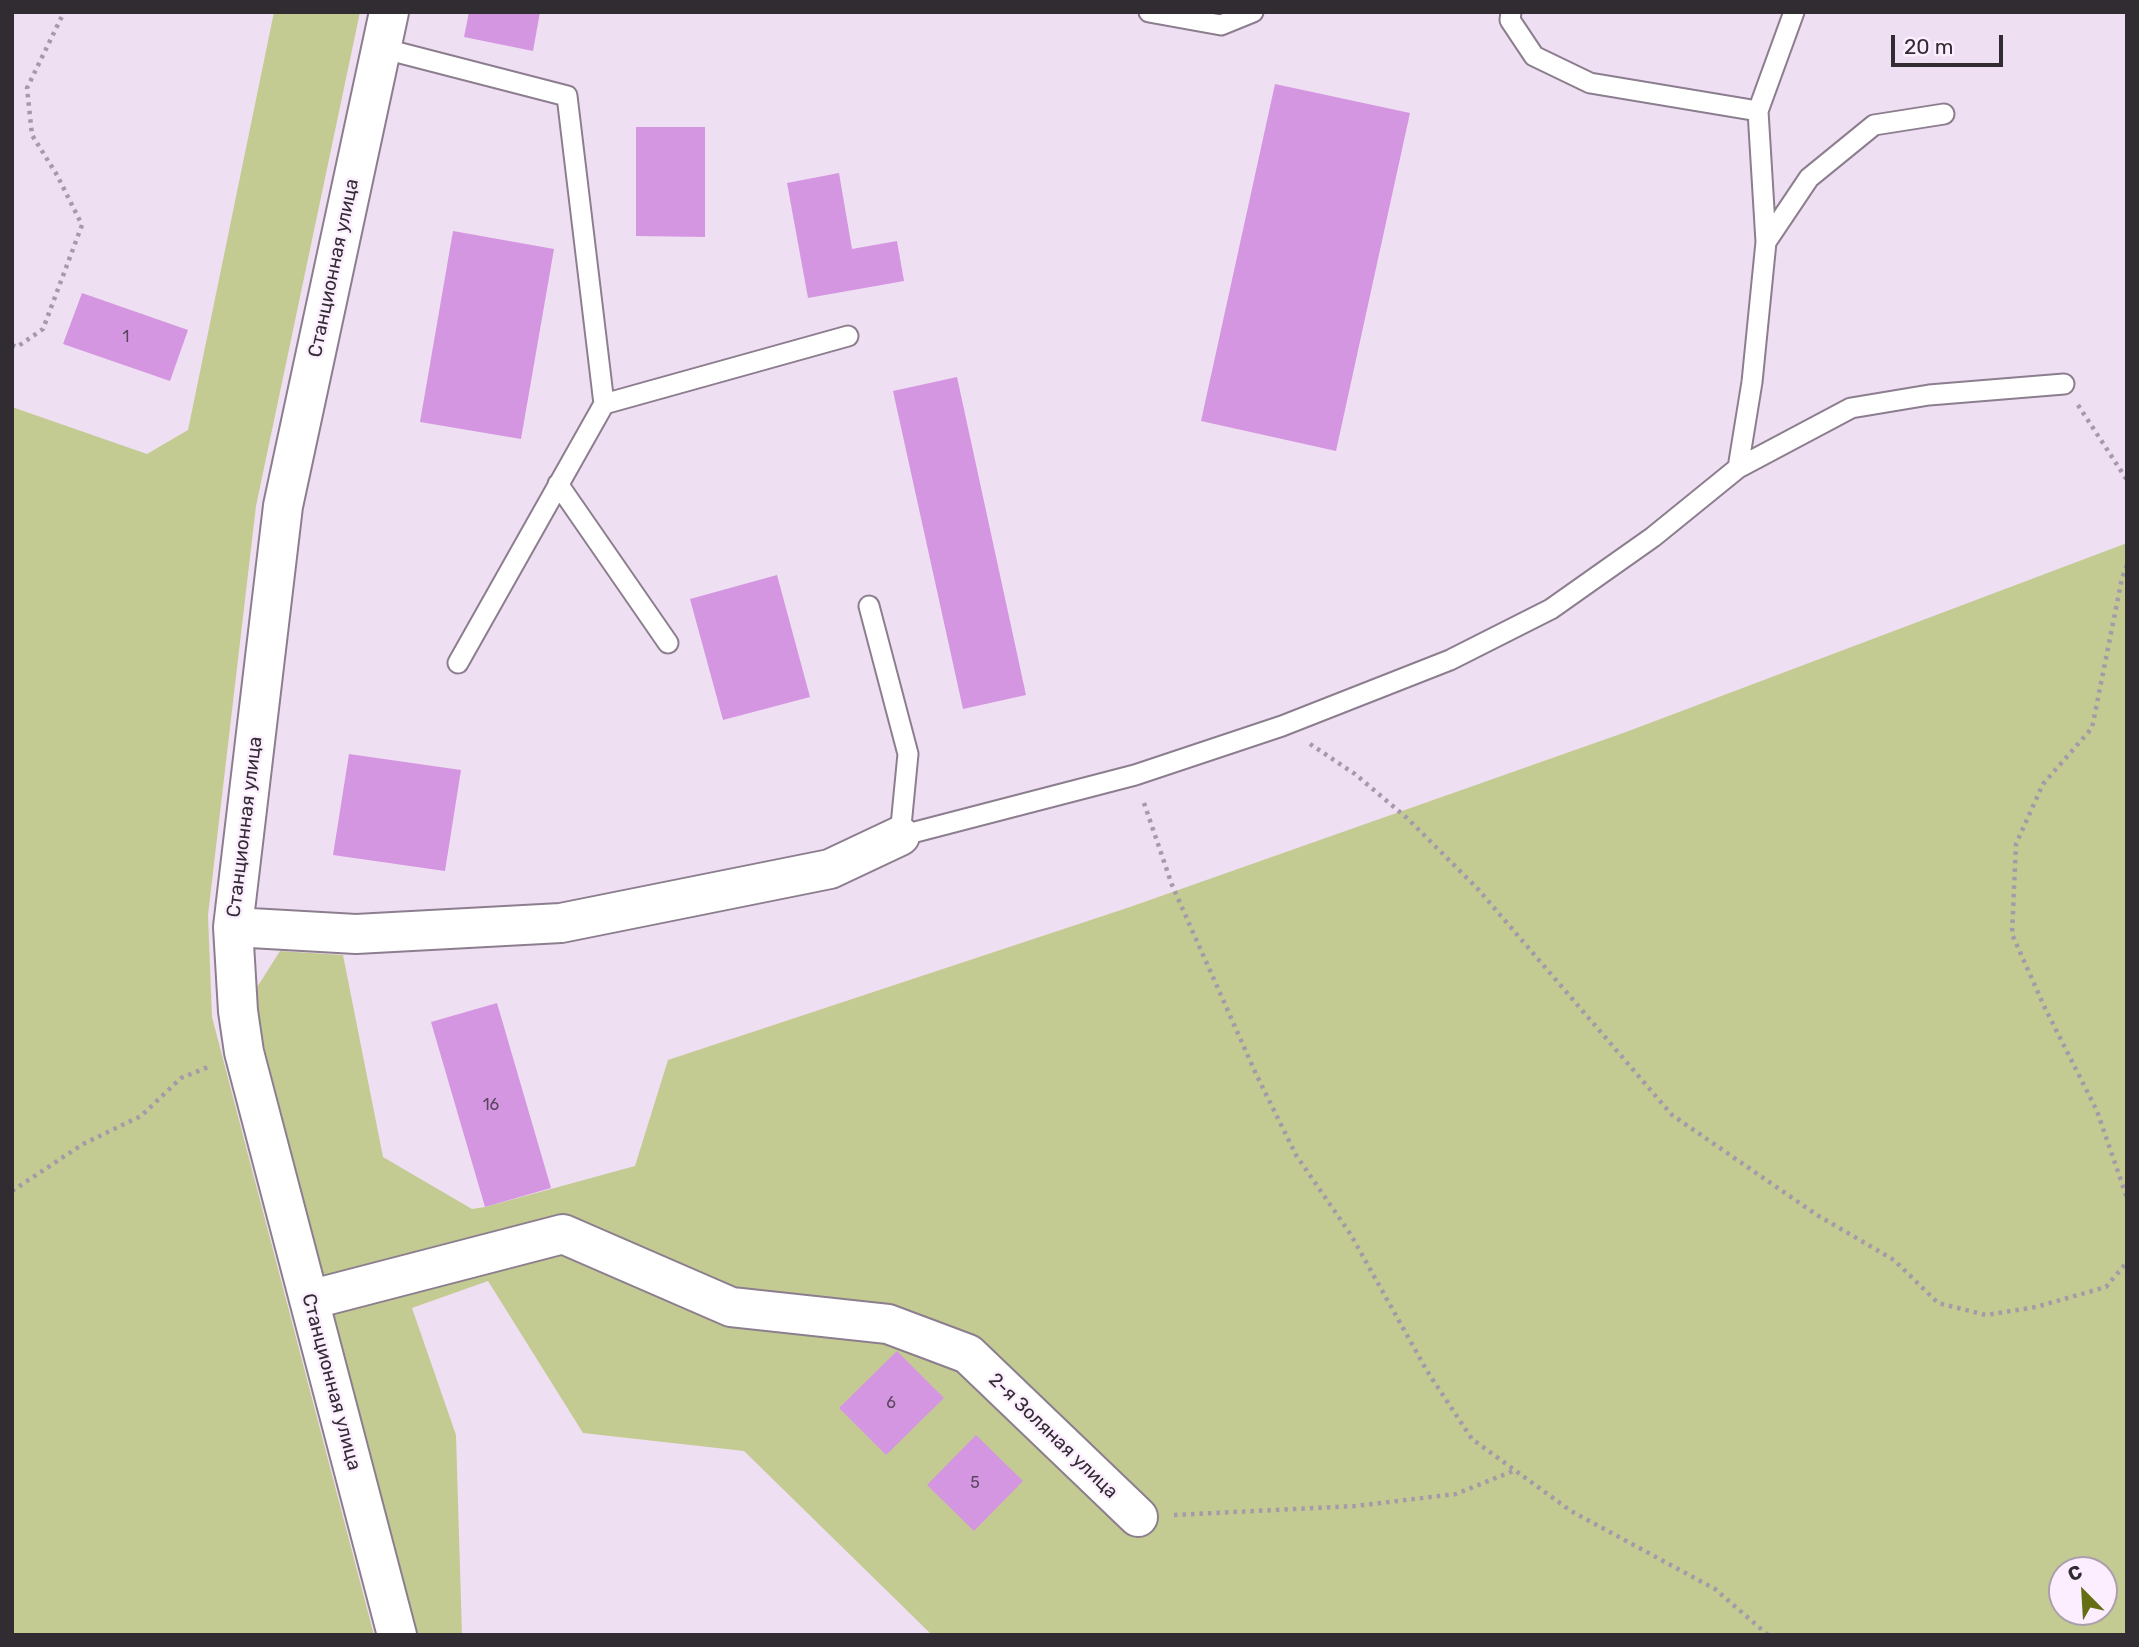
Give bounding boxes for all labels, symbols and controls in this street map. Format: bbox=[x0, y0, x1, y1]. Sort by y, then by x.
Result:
scale bar bbox=[1894, 21, 2006, 65]
text: 20 m bbox=[1904, 34, 1953, 59]
street label: Станционная улица bbox=[304, 177, 364, 359]
house number: 1 bbox=[123, 327, 129, 347]
street label: Станционная улица bbox=[223, 735, 267, 919]
house number: 16 bbox=[483, 1095, 499, 1115]
street label: Станционная улица bbox=[296, 1291, 366, 1473]
street label: 2-я Золяная улица bbox=[984, 1369, 1122, 1503]
house number: 6 bbox=[886, 1393, 896, 1413]
house number: 5 bbox=[970, 1473, 980, 1493]
north arrow bbox=[2048, 1556, 2118, 1626]
text: С bbox=[2064, 1560, 2086, 1586]

